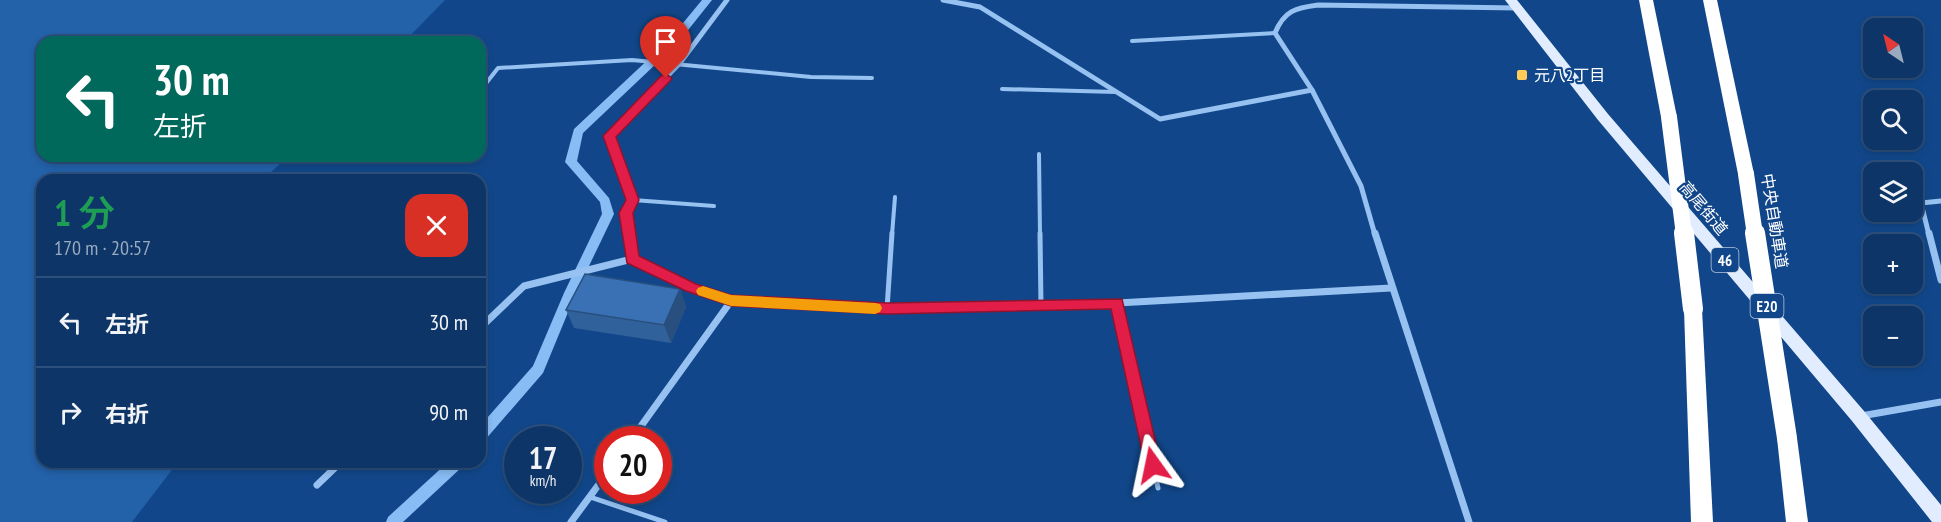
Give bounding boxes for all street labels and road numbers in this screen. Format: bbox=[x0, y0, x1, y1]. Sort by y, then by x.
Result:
street label: 中央自動車道 bbox=[1758, 172, 1792, 270]
street label: 高尾街道 bbox=[1676, 177, 1732, 239]
road number: 46 bbox=[1712, 248, 1738, 272]
road number: E20 bbox=[1750, 294, 1784, 318]

